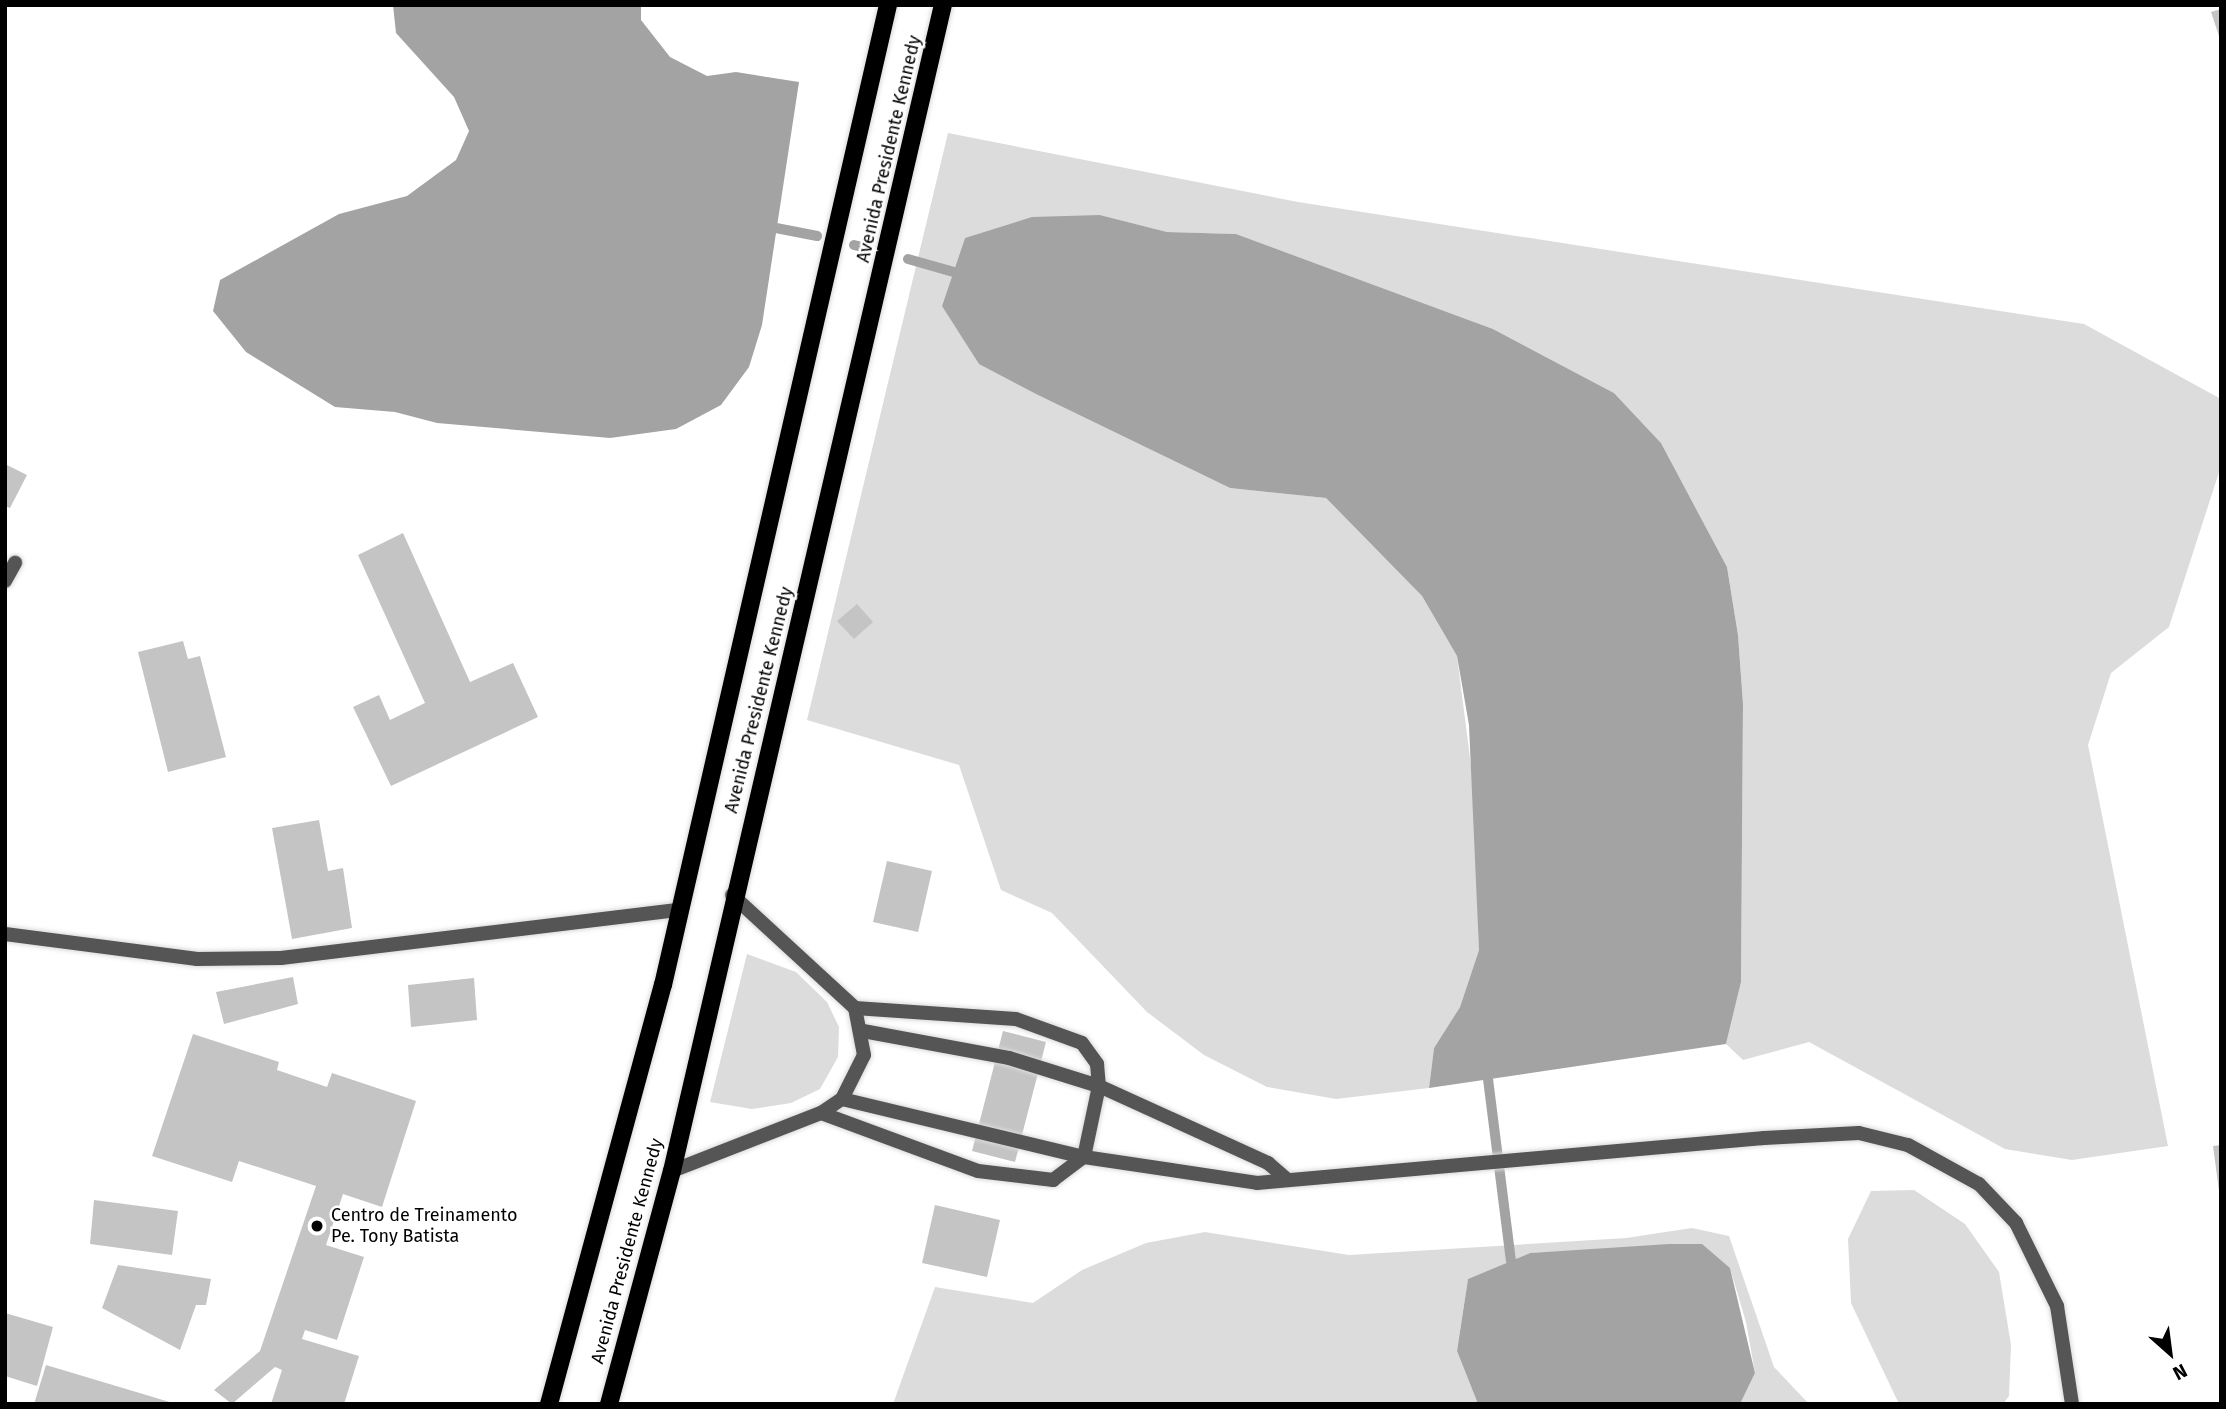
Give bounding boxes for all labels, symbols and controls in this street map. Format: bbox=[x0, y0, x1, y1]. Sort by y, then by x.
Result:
street label: Avenida Presidente Kennedy bbox=[852, 33, 926, 265]
street label: Avenida Presidente Kennedy bbox=[720, 585, 798, 815]
street label: Avenida Presidente Kennedy bbox=[587, 1136, 667, 1366]
place label: Centro de Treinamento Pe. Tony Batista bbox=[331, 1205, 518, 1248]
marker: Centro de Treinamento Pe. Tony Batista bbox=[309, 1218, 325, 1234]
north arrow bbox=[2135, 1318, 2205, 1388]
text: N bbox=[2169, 1359, 2191, 1385]

